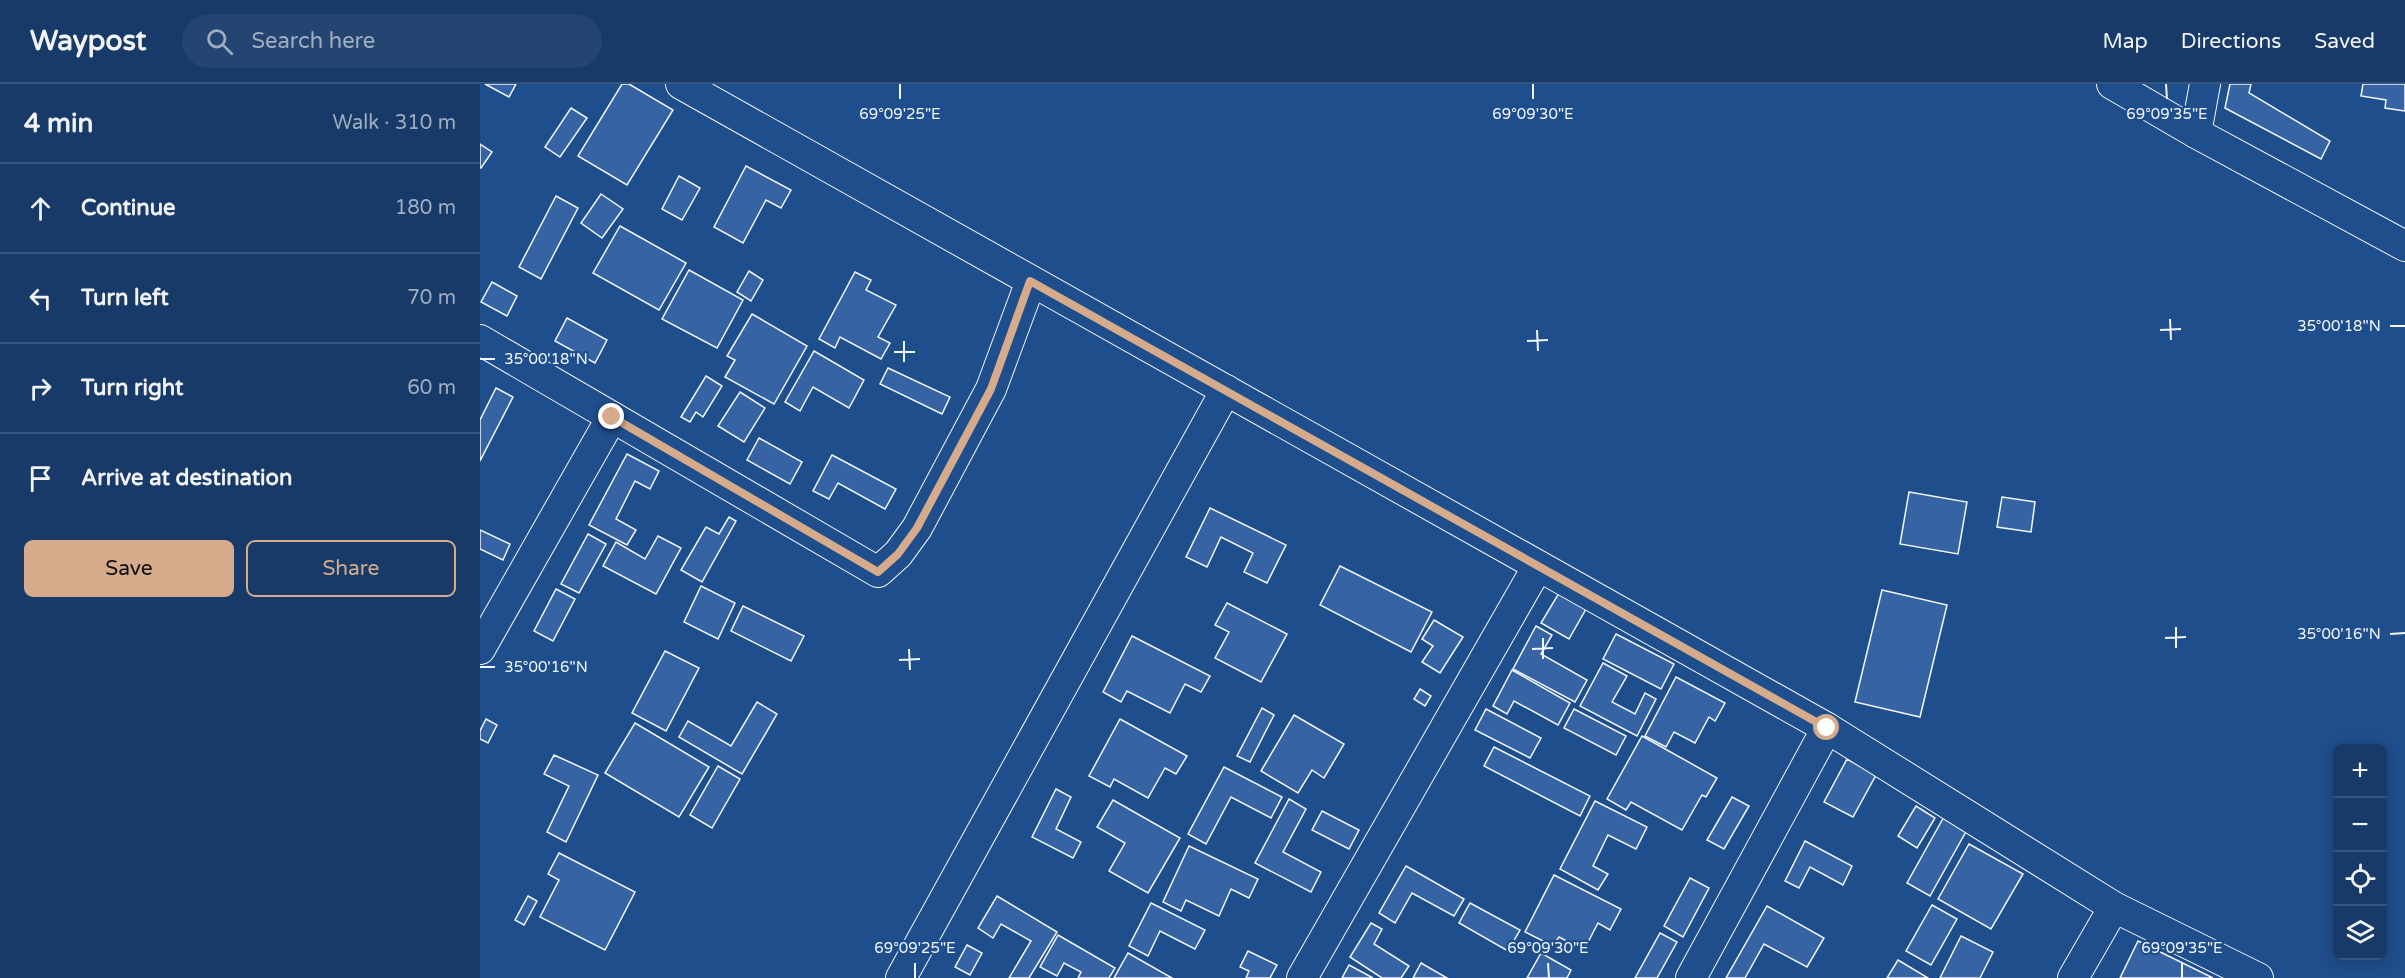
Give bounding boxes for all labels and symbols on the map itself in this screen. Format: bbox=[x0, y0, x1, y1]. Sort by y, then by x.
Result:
text: 69°09'25"E bbox=[859, 105, 941, 123]
text: 69°09'30"E bbox=[1492, 105, 1574, 123]
text: 69°09'35"E bbox=[2126, 105, 2208, 123]
text: 35°00'18"N bbox=[2297, 317, 2381, 335]
text: 35°00'18"N bbox=[504, 350, 588, 368]
route end bbox=[598, 403, 624, 429]
text: 35°00'16"N bbox=[2297, 625, 2381, 643]
text: 35°00'16"N bbox=[504, 658, 588, 676]
route start bbox=[1813, 714, 1839, 740]
text: 69°09'25"E bbox=[874, 939, 956, 957]
text: 69°09'30"E bbox=[1507, 939, 1589, 957]
text: 69°09'35"E bbox=[2141, 939, 2223, 957]

